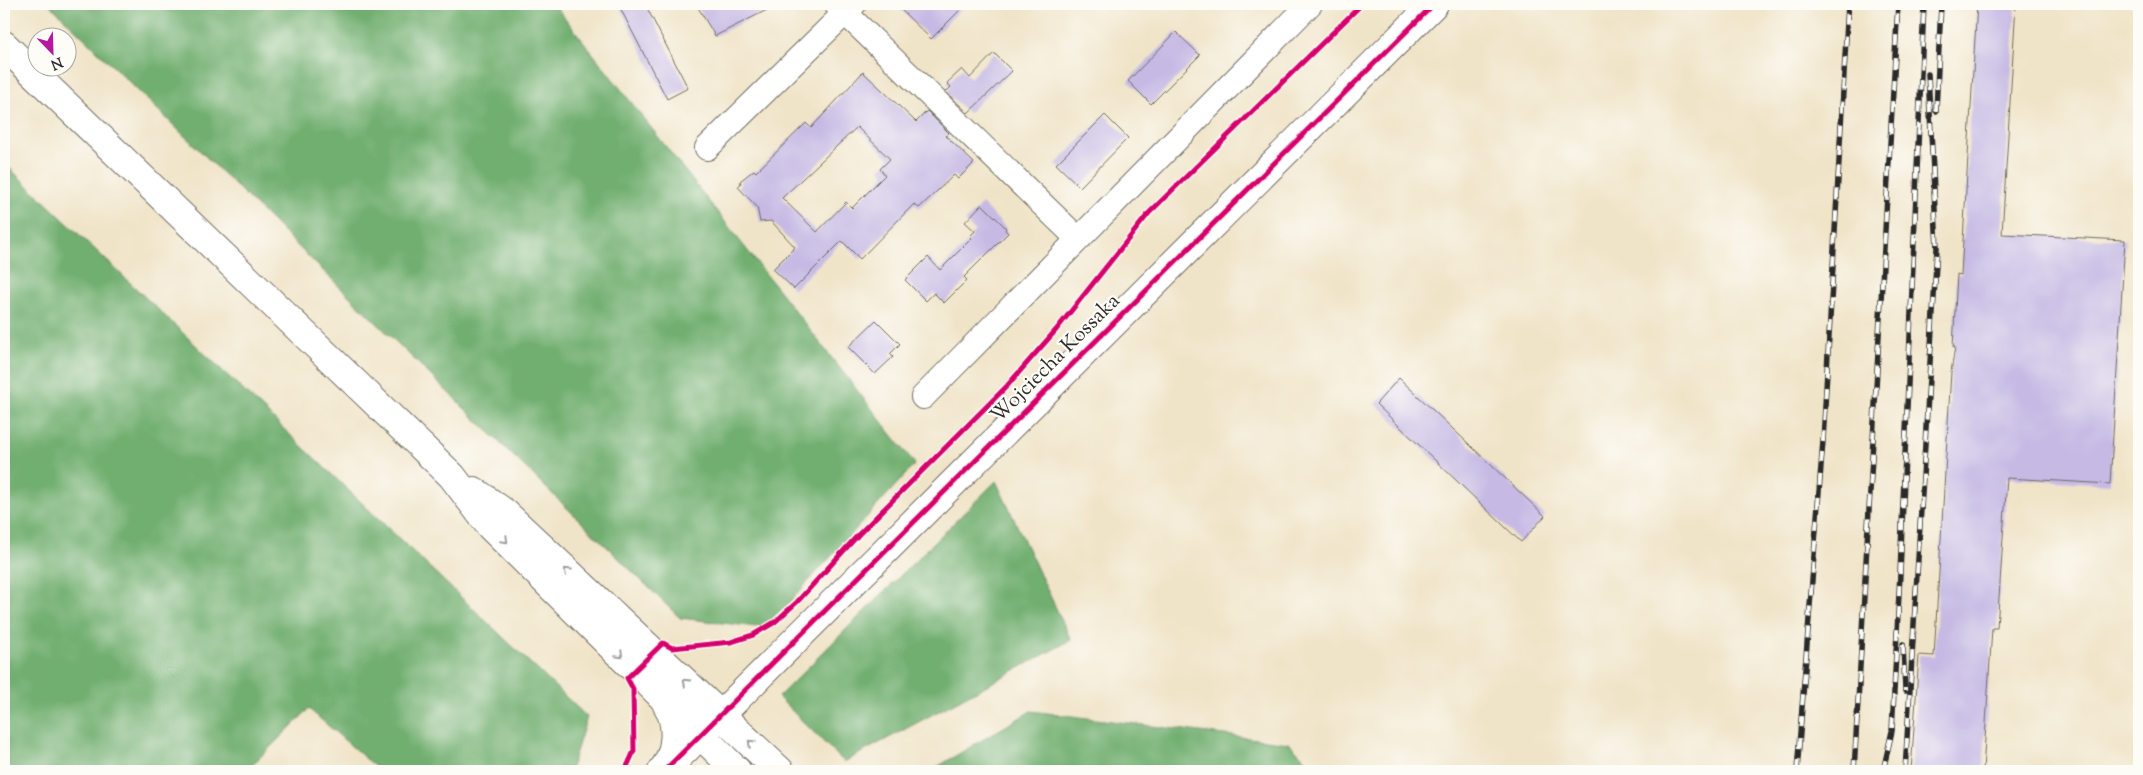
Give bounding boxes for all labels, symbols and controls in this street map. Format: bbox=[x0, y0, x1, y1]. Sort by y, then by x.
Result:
north arrow bbox=[28, 28, 78, 78]
text: N bbox=[47, 51, 65, 74]
street label: Wojciecha Kossaka bbox=[984, 287, 1128, 431]
one-way arrow bbox=[499, 535, 508, 544]
one-way arrow bbox=[564, 568, 573, 577]
one-way arrow bbox=[614, 650, 623, 659]
one-way arrow bbox=[683, 679, 692, 688]
one-way arrow bbox=[747, 740, 756, 749]

